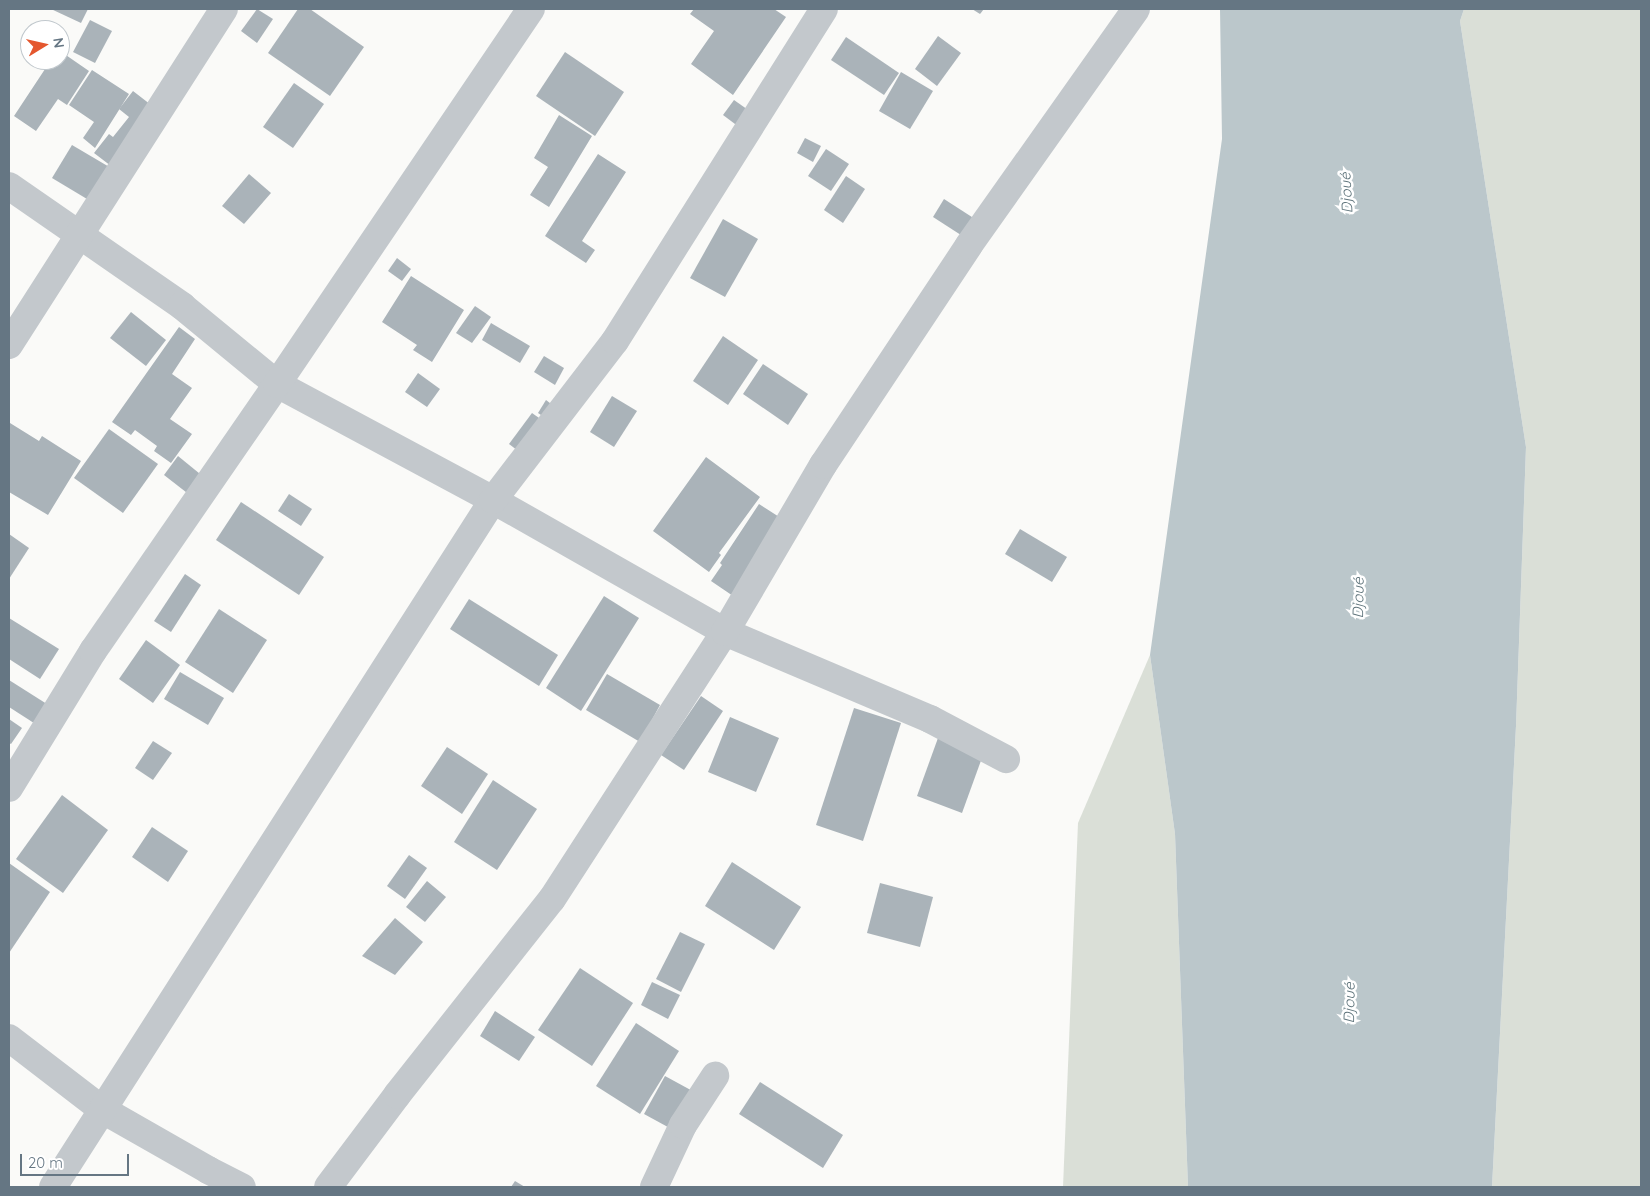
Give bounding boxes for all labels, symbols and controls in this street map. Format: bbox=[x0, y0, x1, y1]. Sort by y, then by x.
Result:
north arrow bbox=[20, 20, 70, 70]
text: N bbox=[49, 36, 69, 49]
water label: Djoué bbox=[1336, 172, 1356, 214]
water label: Djoué bbox=[1349, 577, 1367, 619]
water label: Djoué bbox=[1340, 982, 1358, 1024]
scale bar bbox=[22, 1144, 131, 1176]
text: 20 m bbox=[28, 1153, 63, 1172]

